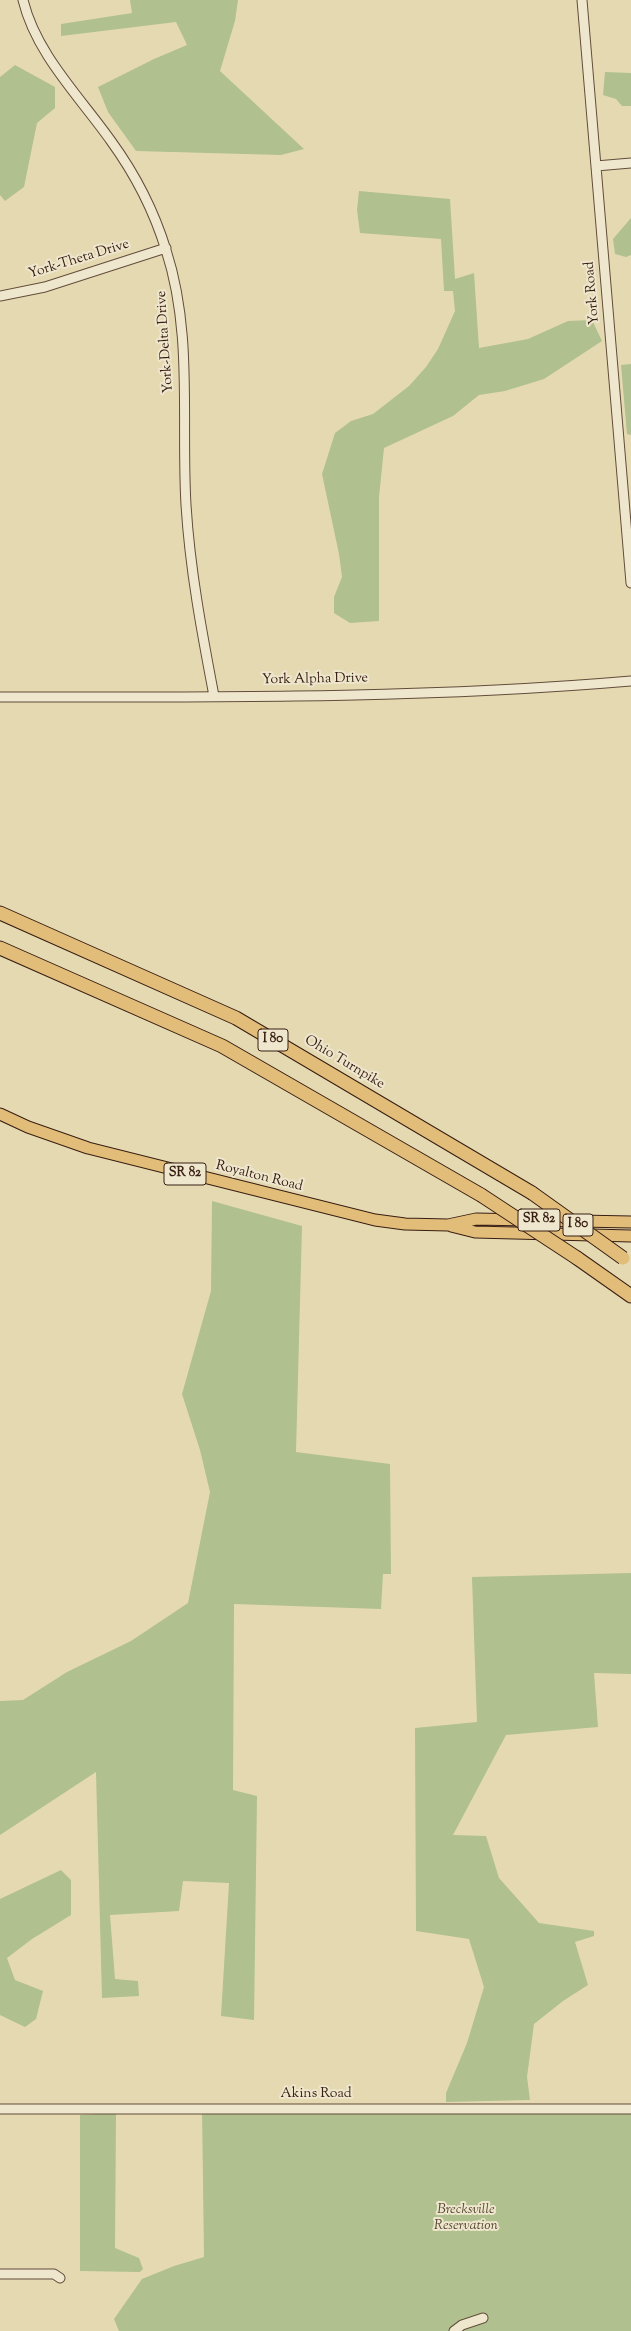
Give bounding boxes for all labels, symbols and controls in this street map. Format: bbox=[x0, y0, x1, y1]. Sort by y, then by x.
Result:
street label: York-Theta Drive bbox=[27, 237, 131, 283]
street label: York Road bbox=[582, 261, 604, 325]
street label: York-Delta Drive bbox=[154, 290, 178, 394]
street label: York Alpha Drive bbox=[262, 671, 368, 689]
road number: I 80 bbox=[258, 1029, 288, 1051]
street label: Ohio Turnpike bbox=[301, 1033, 387, 1093]
street label: Royalton Road bbox=[214, 1158, 304, 1196]
road number: SR 82 bbox=[164, 1163, 206, 1185]
road number: SR 82 bbox=[518, 1209, 560, 1231]
road number: I 80 bbox=[563, 1214, 593, 1236]
street label: Akins Road bbox=[280, 2087, 352, 2103]
park label: Brecksville Reservation bbox=[434, 2203, 498, 2236]

